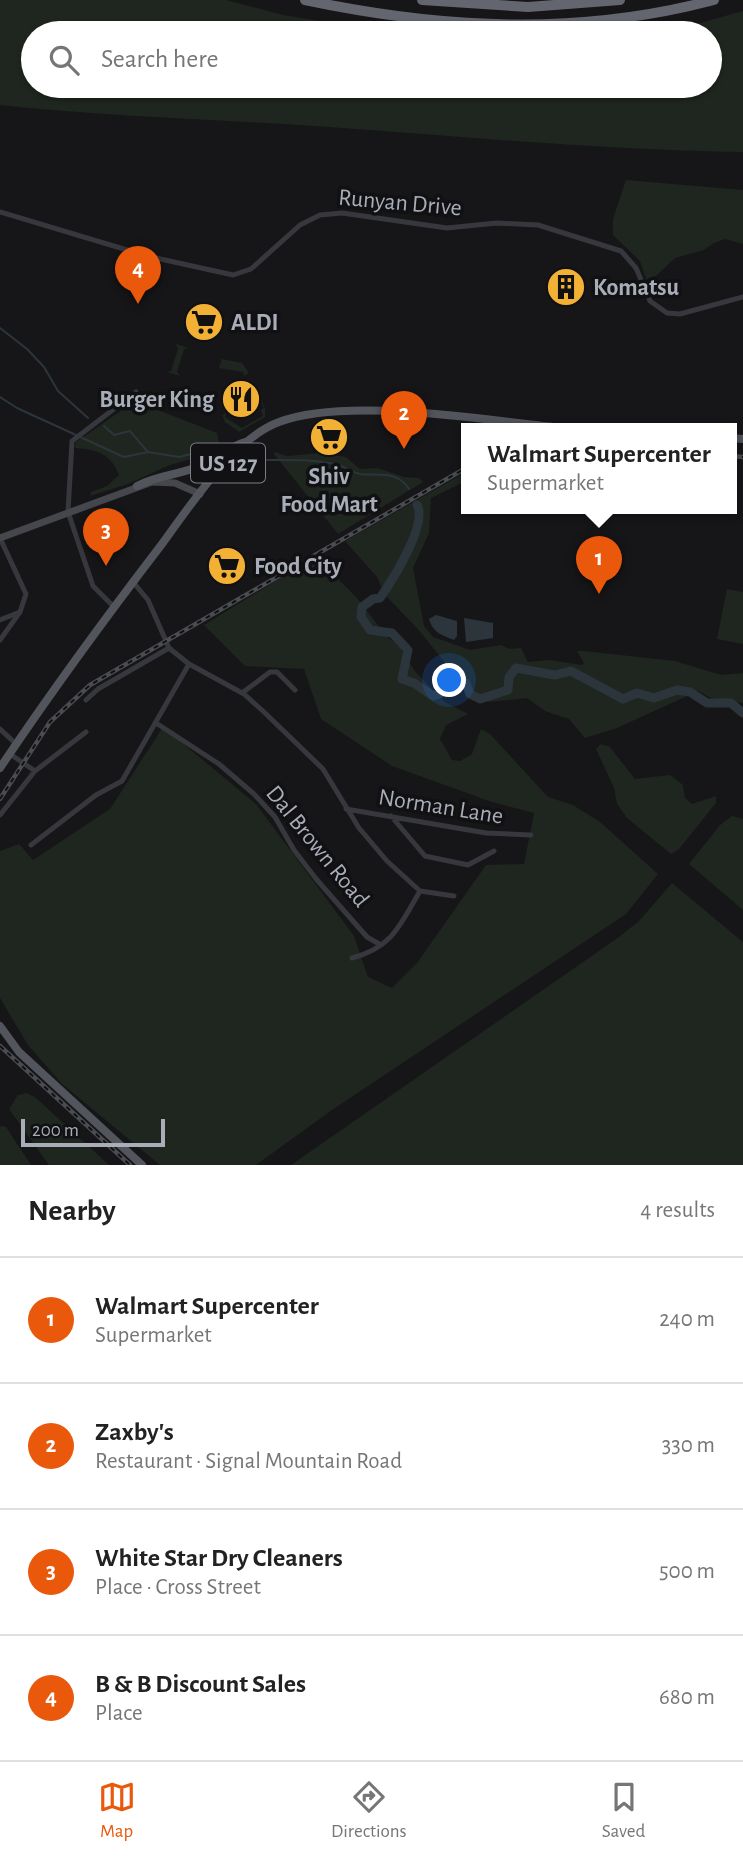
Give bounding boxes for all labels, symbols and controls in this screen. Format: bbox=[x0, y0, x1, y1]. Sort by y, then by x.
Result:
search box bbox=[21, 21, 722, 98]
icon: search bbox=[45, 41, 83, 79]
text: Search here bbox=[101, 46, 219, 72]
street label: Runyan Drive bbox=[337, 186, 463, 220]
pin: 4 bbox=[115, 246, 161, 304]
building icon: Komatsu bbox=[545, 266, 587, 308]
place label: Komatsu bbox=[593, 276, 679, 300]
supermarket icon: ALDI bbox=[183, 301, 225, 343]
place label: ALDI bbox=[231, 311, 278, 335]
restaurant icon: Burger King bbox=[220, 378, 262, 420]
place label: Burger King bbox=[99, 388, 215, 412]
pin: 2 bbox=[381, 391, 427, 449]
supermarket icon: Shiv Food Mart bbox=[308, 416, 350, 458]
popup bbox=[461, 423, 737, 514]
text: Walmart Supercenter bbox=[487, 441, 711, 467]
road number: US 127 bbox=[191, 444, 265, 482]
place label: Shiv Food Mart bbox=[280, 465, 378, 517]
text: Supermarket bbox=[487, 472, 604, 495]
pin: 3 bbox=[83, 508, 129, 566]
pin: 1 bbox=[576, 536, 622, 594]
supermarket icon: Food City bbox=[206, 545, 248, 587]
place label: Food City bbox=[254, 555, 342, 579]
your location bbox=[432, 663, 466, 697]
street label: Dal Brown Road bbox=[261, 781, 373, 912]
street label: Norman Lane bbox=[377, 785, 505, 829]
scale bar bbox=[21, 1116, 164, 1148]
text: 200 m bbox=[32, 1121, 79, 1140]
text: Nearby bbox=[28, 1196, 116, 1226]
text: 4 results bbox=[640, 1199, 715, 1222]
text: Walmart Supercenter bbox=[95, 1293, 319, 1319]
text: 1 bbox=[47, 1308, 55, 1331]
text: 240 m bbox=[659, 1308, 715, 1331]
text: Supermarket bbox=[95, 1324, 212, 1347]
text: Zaxby's bbox=[95, 1419, 174, 1445]
text: 2 bbox=[46, 1434, 56, 1457]
text: 330 m bbox=[662, 1434, 715, 1457]
text: Restaurant · Signal Mountain Road bbox=[95, 1450, 402, 1473]
text: White Star Dry Cleaners bbox=[95, 1545, 343, 1571]
text: 3 bbox=[46, 1560, 56, 1583]
text: 500 m bbox=[659, 1560, 715, 1583]
text: Place · Cross Street bbox=[95, 1576, 261, 1599]
text: B & B Discount Sales bbox=[95, 1671, 306, 1697]
text: 4 bbox=[45, 1686, 57, 1709]
text: 680 m bbox=[659, 1686, 715, 1709]
text: Place bbox=[95, 1702, 143, 1725]
tab: Map bbox=[98, 1778, 136, 1843]
tab: Directions bbox=[331, 1778, 407, 1843]
tab: Saved bbox=[602, 1778, 645, 1843]

